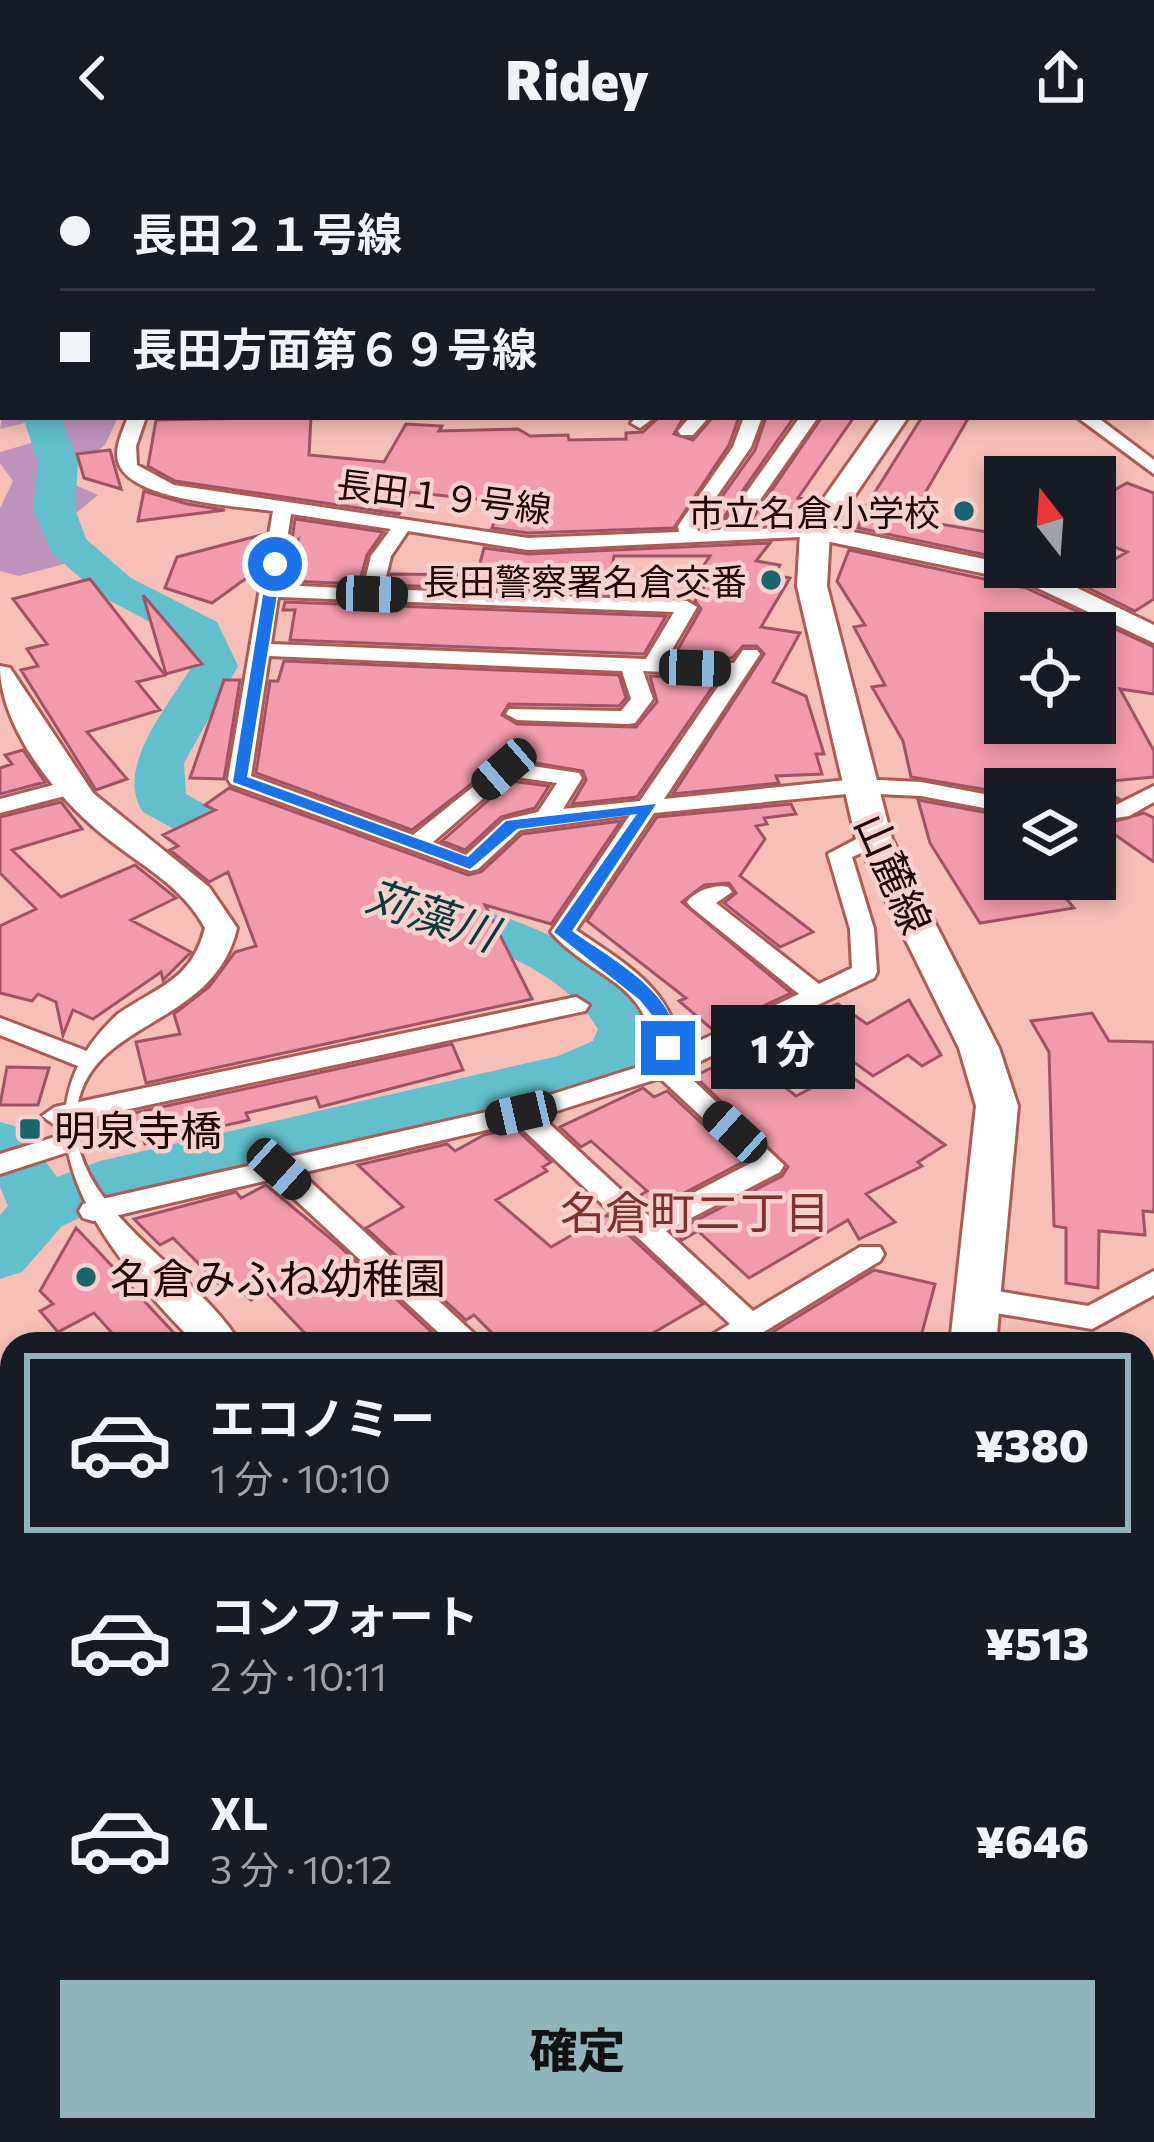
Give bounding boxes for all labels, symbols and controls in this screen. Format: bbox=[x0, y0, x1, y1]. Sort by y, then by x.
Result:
icon: back bbox=[60, 45, 126, 111]
text: Ridey bbox=[505, 45, 649, 111]
icon: share bbox=[1028, 45, 1094, 111]
text: 長田２１号線 bbox=[132, 205, 402, 260]
text: 長田方面第６９号線 bbox=[132, 320, 537, 375]
north arrow bbox=[984, 456, 1116, 588]
map controls bbox=[984, 456, 1116, 900]
street label: 長田１９号線 bbox=[334, 460, 554, 530]
place label: 市立名倉小学校 bbox=[688, 489, 940, 533]
marker: 市立名倉小学校 bbox=[951, 498, 977, 524]
route start bbox=[248, 537, 302, 591]
place label: 長田警察署名倉交番 bbox=[423, 558, 747, 602]
marker: 長田警察署名倉交番 bbox=[758, 567, 784, 593]
car bbox=[335, 575, 409, 613]
button: locate bbox=[984, 612, 1116, 744]
car bbox=[658, 649, 732, 687]
car bbox=[465, 732, 543, 806]
button: layers bbox=[984, 768, 1116, 900]
street label: 山麓線 bbox=[846, 805, 944, 941]
water label: 苅藻川 bbox=[359, 866, 508, 961]
callout: 1 分 bbox=[710, 1006, 854, 1090]
route end bbox=[641, 1021, 695, 1075]
text: 1 分 bbox=[751, 1023, 815, 1071]
car bbox=[482, 1087, 560, 1139]
car bbox=[696, 1095, 774, 1169]
place label: 明泉寺橋 bbox=[54, 1103, 222, 1155]
marker: 明泉寺橋 bbox=[17, 1116, 43, 1142]
car bbox=[240, 1132, 318, 1206]
district label: 名倉町二丁目 bbox=[560, 1183, 830, 1238]
place label: 名倉みふね幼稚園 bbox=[110, 1251, 446, 1303]
marker: 名倉みふね幼稚園 bbox=[73, 1264, 99, 1290]
icon: car bbox=[66, 1389, 174, 1497]
text: エコノミー bbox=[210, 1389, 435, 1444]
text: ¥380 bbox=[975, 1416, 1089, 1471]
text: 1 分 · 10:10 bbox=[210, 1453, 391, 1501]
icon: car bbox=[66, 1587, 174, 1695]
text: コンフォート bbox=[210, 1587, 479, 1642]
text: ¥513 bbox=[985, 1614, 1089, 1669]
text: 2 分 · 10:11 bbox=[210, 1651, 387, 1699]
text: XL bbox=[210, 1784, 268, 1839]
icon: car bbox=[66, 1785, 174, 1893]
text: ¥646 bbox=[976, 1812, 1089, 1867]
text: 3 分 · 10:12 bbox=[210, 1844, 392, 1892]
button: 確定 bbox=[60, 1980, 1095, 2118]

